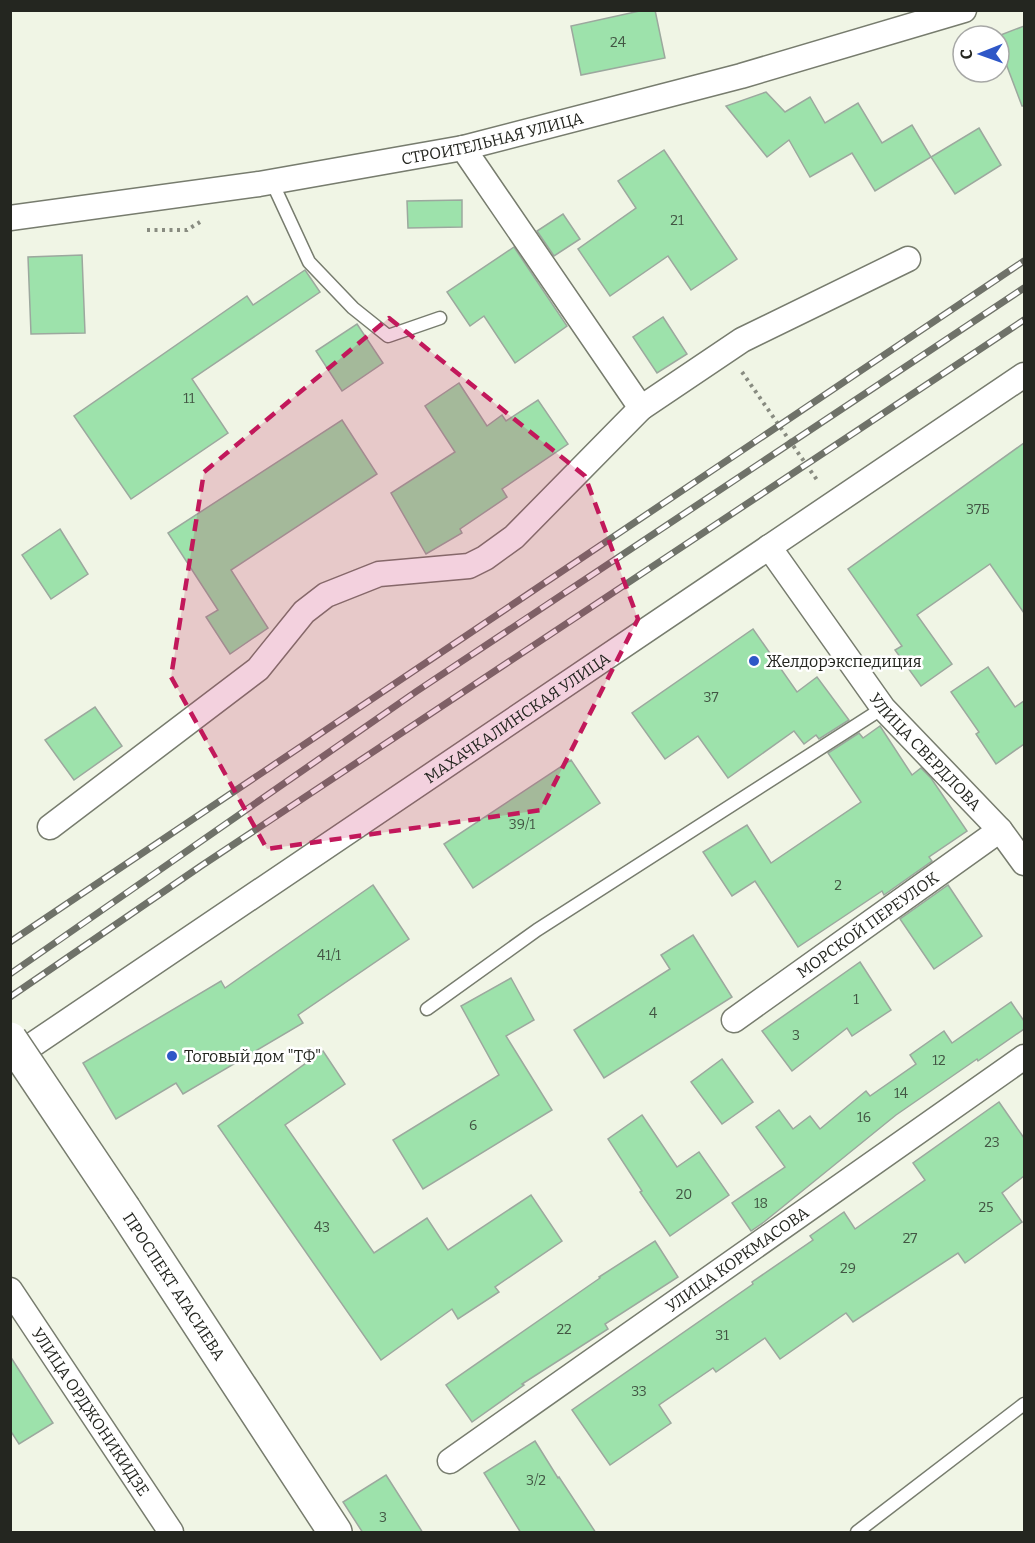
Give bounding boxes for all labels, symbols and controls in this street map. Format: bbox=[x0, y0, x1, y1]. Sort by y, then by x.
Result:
north arrow bbox=[951, 24, 1011, 84]
house number: 24 bbox=[610, 34, 626, 51]
text: С bbox=[957, 49, 976, 59]
street label: СТРОИТЕЛЬНАЯ УЛИЦА bbox=[400, 108, 586, 169]
house number: 21 bbox=[670, 212, 684, 229]
house number: 11 bbox=[183, 390, 195, 407]
house number: 37Б bbox=[966, 501, 990, 518]
street label: МАХАЧКАЛИНСКАЯ УЛИЦА bbox=[421, 648, 614, 787]
place label: Желдорэкспедиция bbox=[766, 652, 922, 671]
marker: Желдорэкспедиция bbox=[747, 654, 761, 668]
house number: 37 bbox=[703, 689, 719, 706]
street label: УЛИЦА СВЕРДЛОВА bbox=[865, 689, 986, 815]
house number: 39/1 bbox=[509, 816, 535, 833]
street label: МОРСКОЙ ПЕРЕУЛОК bbox=[793, 868, 943, 982]
house number: 2 bbox=[834, 877, 842, 894]
house number: 41/1 bbox=[317, 947, 341, 964]
house number: 1 bbox=[853, 991, 859, 1008]
house number: 4 bbox=[649, 1005, 657, 1022]
house number: 3 bbox=[792, 1027, 800, 1044]
place label: Тоговый дом "ТФ" bbox=[184, 1047, 321, 1066]
marker: Тоговый дом "ТФ" bbox=[165, 1049, 179, 1063]
house number: 12 bbox=[932, 1052, 946, 1069]
house number: 14 bbox=[894, 1085, 908, 1102]
house number: 16 bbox=[857, 1109, 871, 1126]
house number: 6 bbox=[469, 1117, 477, 1134]
house number: 23 bbox=[984, 1134, 1000, 1151]
house number: 20 bbox=[676, 1186, 692, 1203]
house number: 18 bbox=[754, 1195, 768, 1212]
house number: 25 bbox=[978, 1199, 994, 1216]
street label: УЛИЦА КОРКМАСОВА bbox=[662, 1202, 813, 1316]
street label: ПРОСПЕКТ АГАСИЕВА bbox=[119, 1209, 229, 1364]
house number: 43 bbox=[314, 1219, 330, 1236]
house number: 27 bbox=[903, 1230, 917, 1247]
house number: 29 bbox=[840, 1260, 856, 1277]
house number: 22 bbox=[556, 1321, 572, 1338]
street label: УЛИЦА ОРДЖОНИКИДЗЕ bbox=[28, 1324, 153, 1500]
house number: 31 bbox=[715, 1327, 729, 1344]
house number: 33 bbox=[631, 1383, 647, 1400]
house number: 3/2 bbox=[526, 1472, 546, 1489]
house number: 3 bbox=[379, 1509, 387, 1526]

